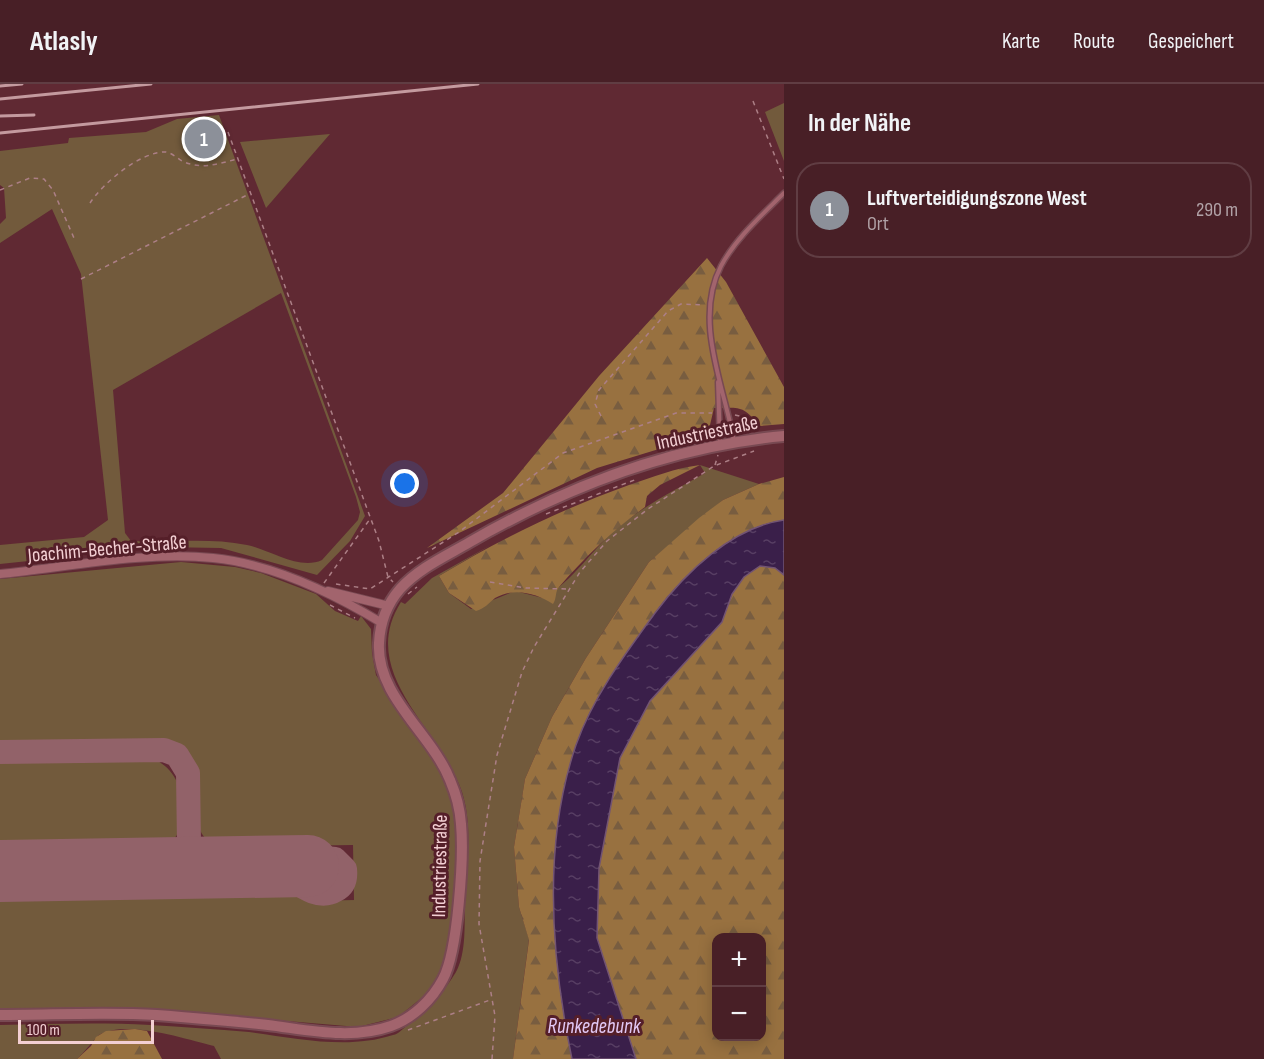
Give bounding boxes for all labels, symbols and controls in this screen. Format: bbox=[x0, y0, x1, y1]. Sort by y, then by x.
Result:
text: Atlasly bbox=[30, 25, 98, 58]
text: Karte bbox=[1002, 29, 1040, 54]
text: Route bbox=[1073, 29, 1115, 54]
text: Gespeichert bbox=[1148, 29, 1234, 54]
text: In der Nähe bbox=[808, 108, 911, 139]
pin: 1 bbox=[184, 116, 224, 162]
text: Luftverteidigungszone West bbox=[867, 185, 1087, 212]
text: 1 bbox=[826, 198, 833, 222]
text: 290 m bbox=[1196, 198, 1238, 222]
text: Ort bbox=[867, 212, 889, 236]
street label: Industriestraße bbox=[654, 411, 760, 455]
your location bbox=[390, 469, 419, 498]
street label: Joachim-Becher-Straße bbox=[26, 530, 187, 568]
street label: Industriestraße bbox=[427, 814, 453, 918]
map controls bbox=[712, 933, 766, 1041]
button: + bbox=[712, 933, 766, 987]
button: − bbox=[712, 987, 766, 1041]
water label: Runkedebunk bbox=[547, 1014, 642, 1039]
scale bar bbox=[18, 1017, 154, 1044]
text: 100 m bbox=[27, 1021, 60, 1040]

